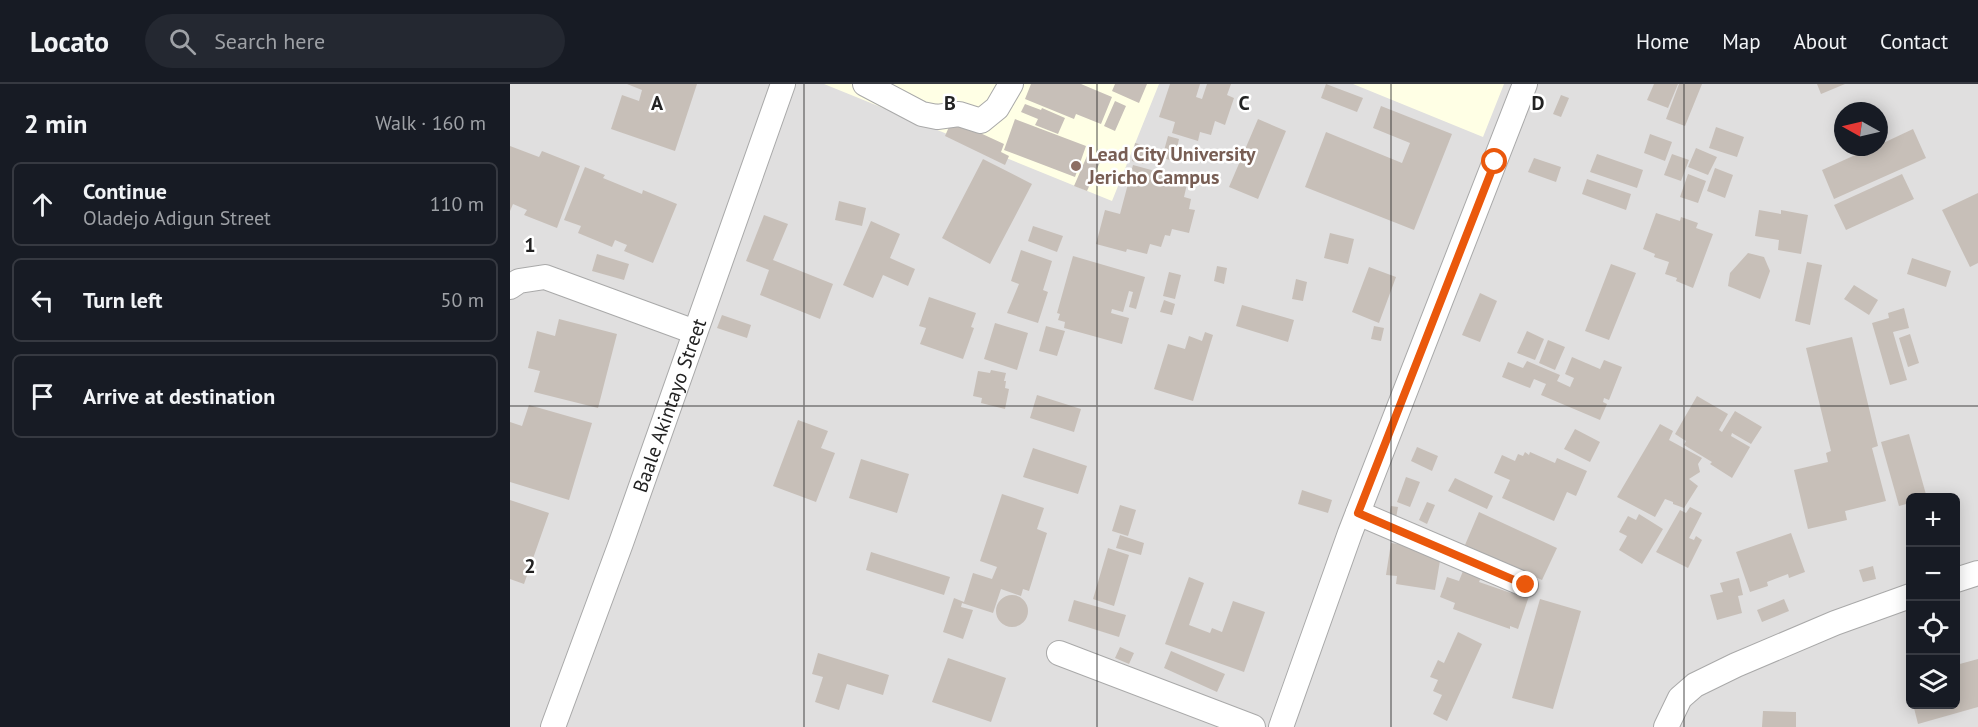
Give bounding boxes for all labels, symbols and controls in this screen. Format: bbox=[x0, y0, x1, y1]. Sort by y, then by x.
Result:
search box bbox=[145, 14, 565, 68]
text: Locato bbox=[30, 23, 109, 60]
icon: search bbox=[166, 25, 199, 58]
text: Search here bbox=[214, 27, 325, 55]
text: Home bbox=[1636, 28, 1689, 55]
text: Map bbox=[1722, 28, 1761, 55]
text: About bbox=[1794, 28, 1847, 55]
text: Contact bbox=[1880, 28, 1948, 55]
text: A bbox=[651, 90, 664, 116]
text: B bbox=[944, 90, 956, 116]
text: C bbox=[1238, 90, 1250, 116]
text: D bbox=[1532, 90, 1545, 116]
north arrow bbox=[1834, 102, 1888, 156]
text: 2 min bbox=[24, 107, 87, 140]
text: Walk · 160 m bbox=[375, 110, 486, 136]
place label: Lead City University Jericho Campus bbox=[1087, 141, 1256, 190]
route start bbox=[1481, 148, 1507, 174]
marker: Lead City University Jericho Campus bbox=[1069, 159, 1083, 173]
text: Continue bbox=[83, 177, 167, 205]
icon: ahead bbox=[26, 188, 59, 221]
text: 110 m bbox=[430, 191, 484, 217]
text: Oladejo Adigun Street bbox=[83, 205, 271, 231]
text: 1 bbox=[524, 232, 536, 258]
icon: left bbox=[26, 284, 59, 317]
text: Turn left bbox=[83, 286, 163, 314]
text: 50 m bbox=[441, 287, 484, 313]
street label: Baale Akintayo Street bbox=[627, 315, 712, 496]
icon: arrive bbox=[26, 380, 59, 413]
text: Arrive at destination bbox=[83, 382, 275, 410]
map controls bbox=[1906, 493, 1960, 709]
button: + bbox=[1906, 493, 1960, 547]
button: − bbox=[1906, 547, 1960, 601]
text: 2 bbox=[524, 553, 536, 579]
route end bbox=[1512, 571, 1538, 597]
button: locate bbox=[1906, 601, 1960, 655]
button: layers bbox=[1906, 655, 1960, 709]

